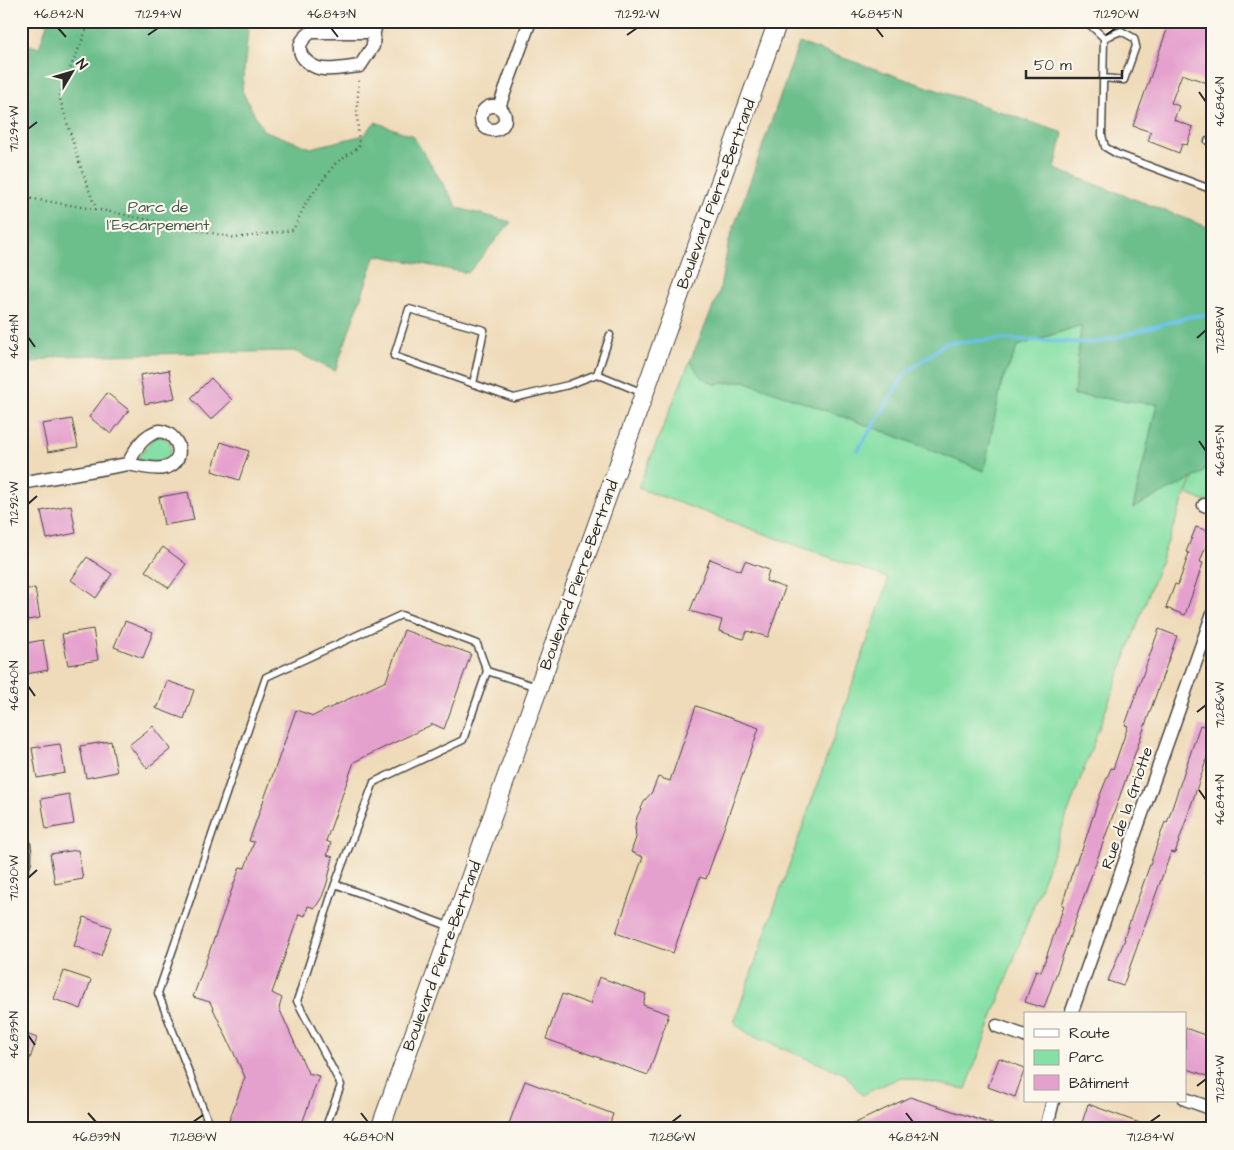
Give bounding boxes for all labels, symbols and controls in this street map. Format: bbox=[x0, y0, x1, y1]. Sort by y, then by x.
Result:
text: 46.842°N bbox=[33, 6, 84, 23]
text: 71.294°W bbox=[135, 6, 182, 23]
text: 46.843°N bbox=[306, 6, 356, 23]
text: 71.292°W bbox=[614, 6, 660, 23]
text: 46.845°N bbox=[850, 6, 902, 23]
text: 71.290°W bbox=[1093, 6, 1140, 23]
north arrow bbox=[48, 48, 98, 98]
scale bar bbox=[1026, 48, 1123, 80]
text: N bbox=[71, 55, 92, 74]
text: 50 m bbox=[1034, 55, 1072, 76]
text: 46.846°N bbox=[1212, 76, 1229, 128]
street label: Boulevard Pierre-Bertrand bbox=[671, 96, 761, 292]
text: 71.294°W bbox=[6, 105, 23, 152]
park label: Parc de l'Escarpement bbox=[107, 196, 210, 236]
text: 71.288°W bbox=[1212, 306, 1229, 353]
text: 46.841°N bbox=[6, 314, 23, 360]
text: 46.845°N bbox=[1212, 425, 1229, 477]
street label: Boulevard Pierre-Bertrand bbox=[534, 477, 624, 673]
text: 71.292°W bbox=[6, 481, 23, 527]
text: 46.840°N bbox=[6, 660, 23, 712]
text: 71.286°W bbox=[1212, 681, 1229, 728]
street label: Rue de la Griotte bbox=[1096, 744, 1158, 872]
text: 46.844°N bbox=[1212, 774, 1229, 826]
text: 71.290°W bbox=[6, 854, 23, 901]
street label: Boulevard Pierre-Bertrand bbox=[397, 858, 487, 1054]
text: 46.839°N bbox=[6, 1010, 23, 1059]
legend bbox=[1024, 1012, 1186, 1102]
text: Route bbox=[1069, 1023, 1110, 1044]
text: Parc bbox=[1069, 1047, 1104, 1068]
text: 71.284°W bbox=[1212, 1055, 1229, 1103]
text: Bâtiment bbox=[1069, 1073, 1129, 1094]
text: 46.839°N bbox=[72, 1129, 121, 1146]
text: 71.288°W bbox=[170, 1129, 217, 1146]
text: 46.840°N bbox=[342, 1129, 394, 1146]
text: 71.286°W bbox=[649, 1129, 696, 1146]
text: 46.842°N bbox=[888, 1129, 939, 1146]
text: 71.284°W bbox=[1126, 1129, 1174, 1146]

